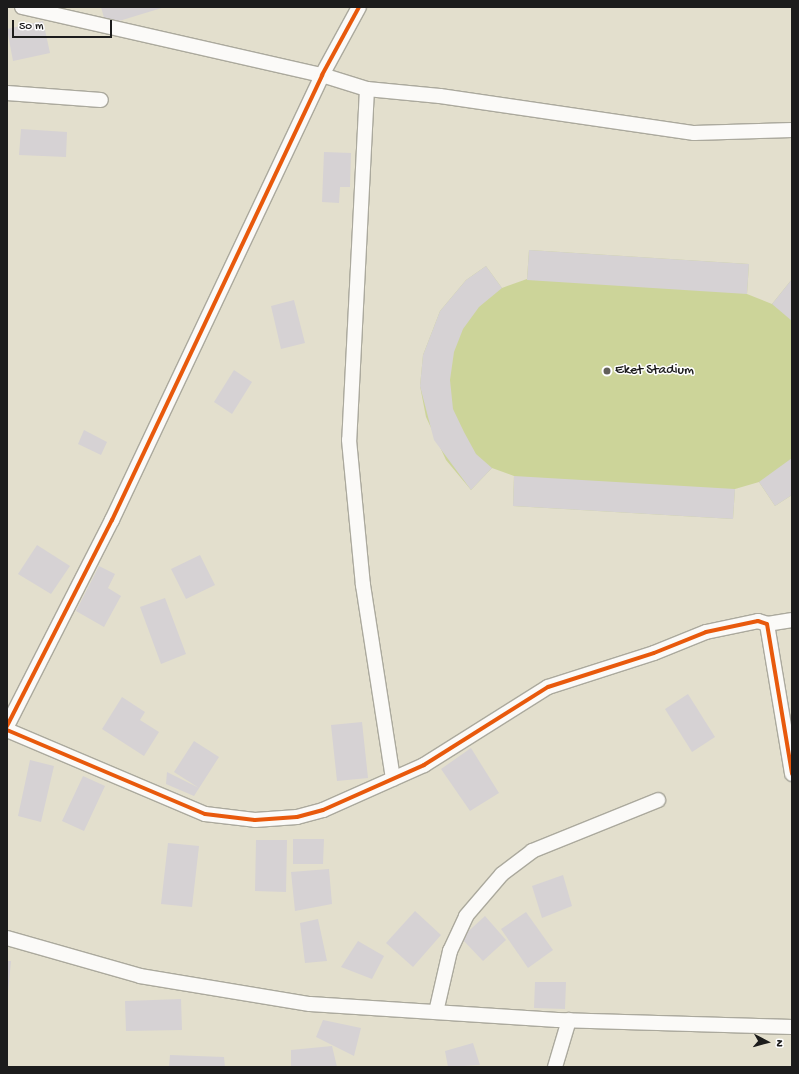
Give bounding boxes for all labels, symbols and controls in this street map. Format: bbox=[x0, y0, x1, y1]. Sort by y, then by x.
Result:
scale bar bbox=[14, 12, 114, 38]
text: 50 m bbox=[19, 20, 44, 34]
place label: Eket Stadium bbox=[615, 363, 694, 379]
marker: Eket Stadium bbox=[602, 366, 612, 376]
north arrow bbox=[747, 1022, 787, 1062]
text: N bbox=[773, 1039, 785, 1047]

